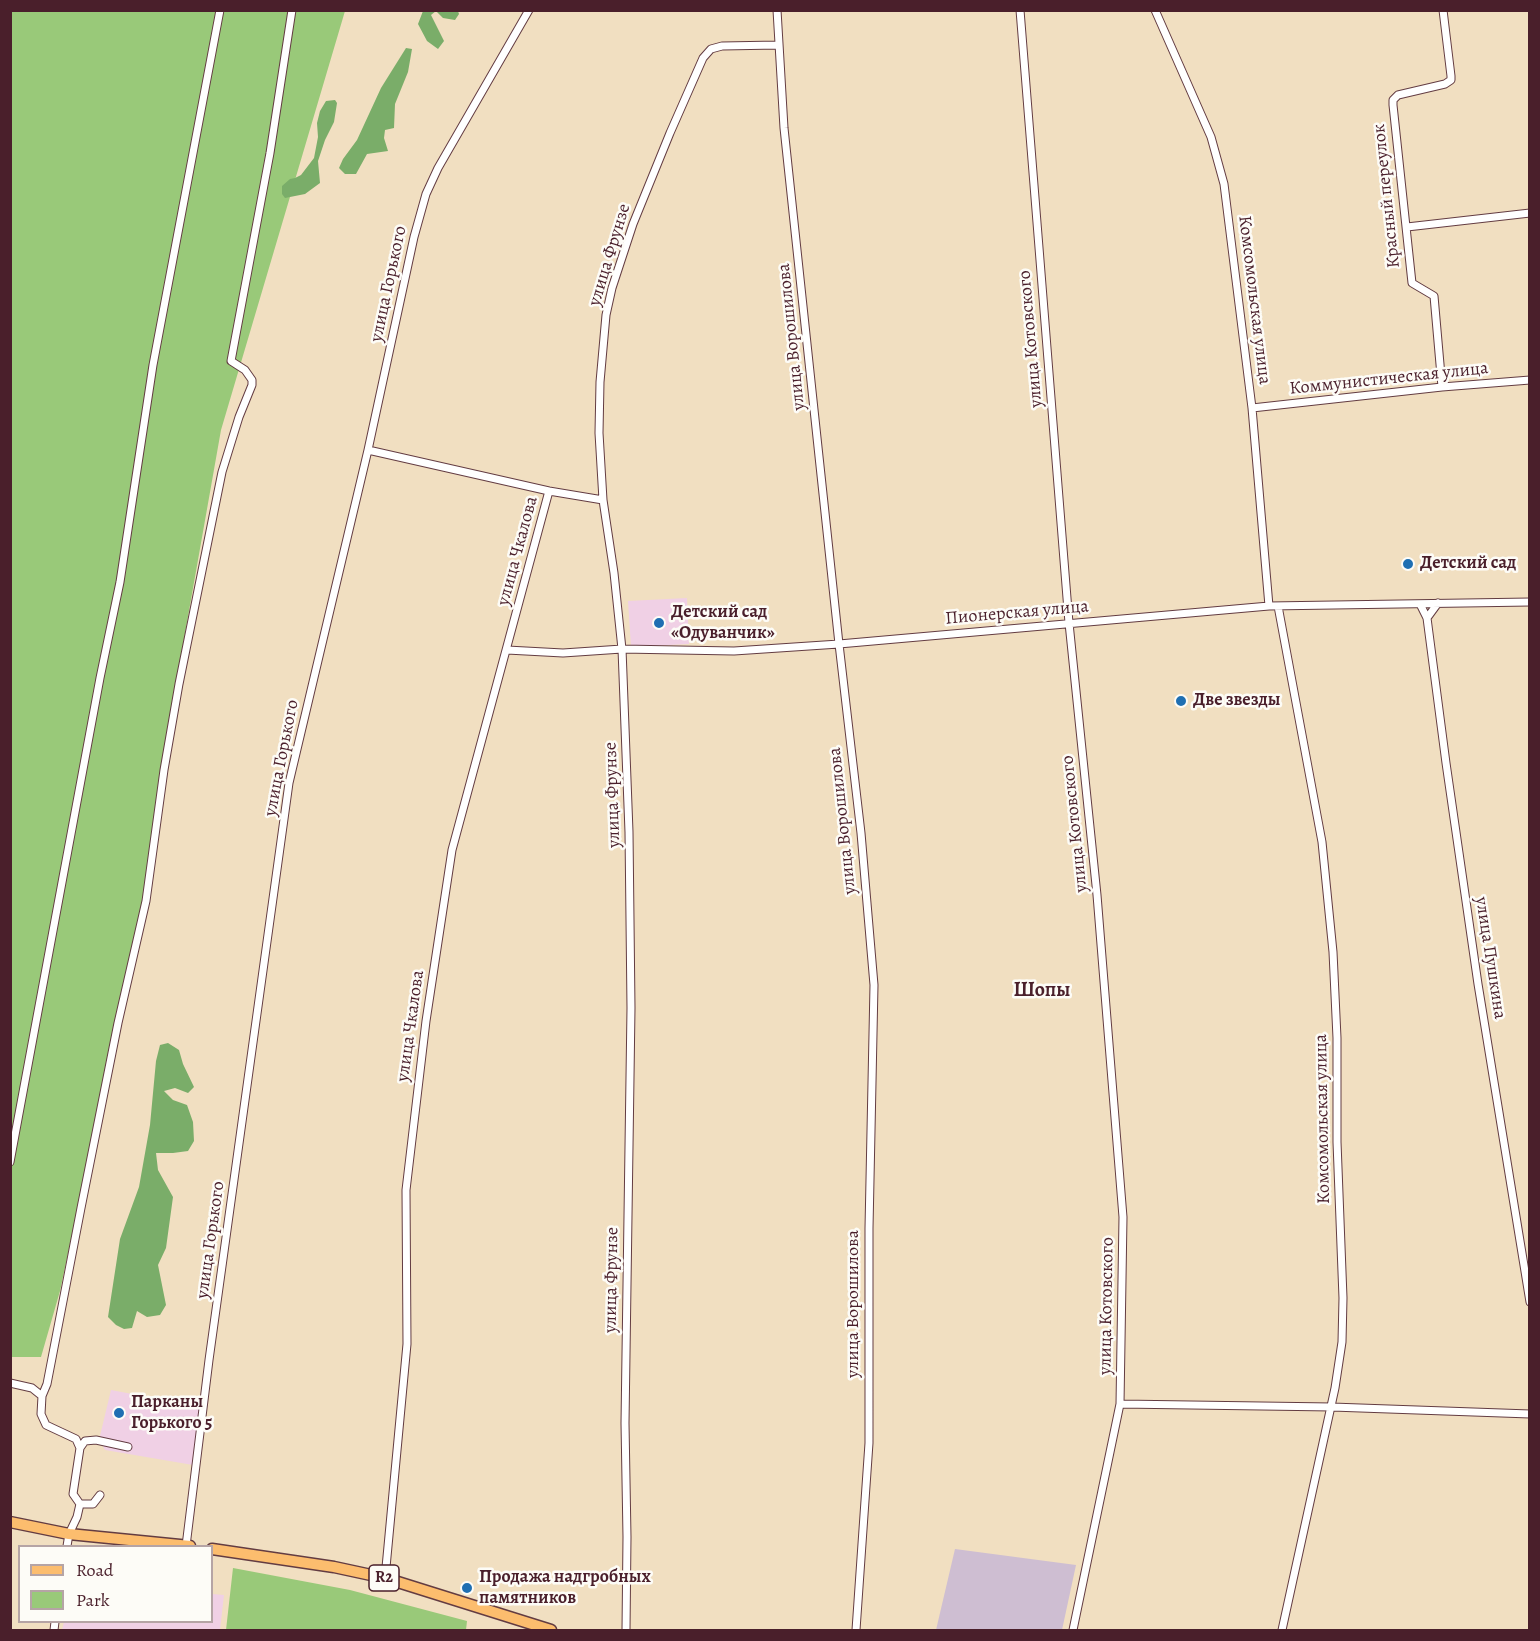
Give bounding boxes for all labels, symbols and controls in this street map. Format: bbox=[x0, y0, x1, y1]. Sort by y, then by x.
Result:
street label: Красный переулок bbox=[1369, 123, 1405, 269]
street label: улица Фрунзе bbox=[584, 201, 636, 309]
street label: Комсомольская улица bbox=[1233, 214, 1275, 386]
street label: улица Горького bbox=[366, 224, 412, 344]
street label: улица Ворошилова bbox=[774, 262, 810, 412]
street label: улица Котовского bbox=[1014, 269, 1048, 409]
street label: Коммунистическая улица bbox=[1289, 358, 1489, 400]
street label: улица Чкалова bbox=[493, 494, 543, 608]
place label: Детский сад bbox=[1420, 553, 1516, 575]
marker: Детский сад bbox=[1401, 557, 1415, 571]
street label: Пионерская улица bbox=[944, 596, 1090, 630]
place label: Детский сад «Одуванчик» bbox=[671, 602, 775, 644]
marker: Детский сад «Одуванчик» bbox=[652, 616, 666, 630]
place label: Две звезды bbox=[1193, 690, 1281, 712]
marker: Две звезды bbox=[1174, 694, 1188, 708]
street label: улица Горького bbox=[260, 698, 304, 818]
street label: улица Фрунзе bbox=[600, 742, 626, 848]
street label: улица Ворошилова bbox=[825, 746, 861, 896]
street label: улица Котовского bbox=[1057, 754, 1093, 894]
street label: улица Пушкина bbox=[1470, 895, 1510, 1021]
street label: улица Чкалова bbox=[392, 969, 430, 1083]
district label: Шопы bbox=[1014, 979, 1070, 1003]
street label: Комсомольская улица bbox=[1311, 1034, 1335, 1204]
street label: улица Горького bbox=[192, 1180, 230, 1300]
street label: улица Фрунзе bbox=[600, 1227, 624, 1333]
street label: улица Ворошилова bbox=[843, 1230, 865, 1378]
street label: улица Котовского bbox=[1095, 1237, 1119, 1375]
place label: Парканы Горького 5 bbox=[131, 1392, 213, 1434]
marker: Парканы Горького 5 bbox=[112, 1406, 126, 1420]
legend bbox=[18, 1545, 213, 1623]
text: Road bbox=[76, 1558, 113, 1582]
road number: R2 bbox=[369, 1565, 399, 1591]
place label: Продажа надгробных памятников bbox=[479, 1567, 651, 1610]
marker: Продажа надгробных памятников bbox=[460, 1581, 474, 1595]
text: Park bbox=[76, 1588, 110, 1612]

